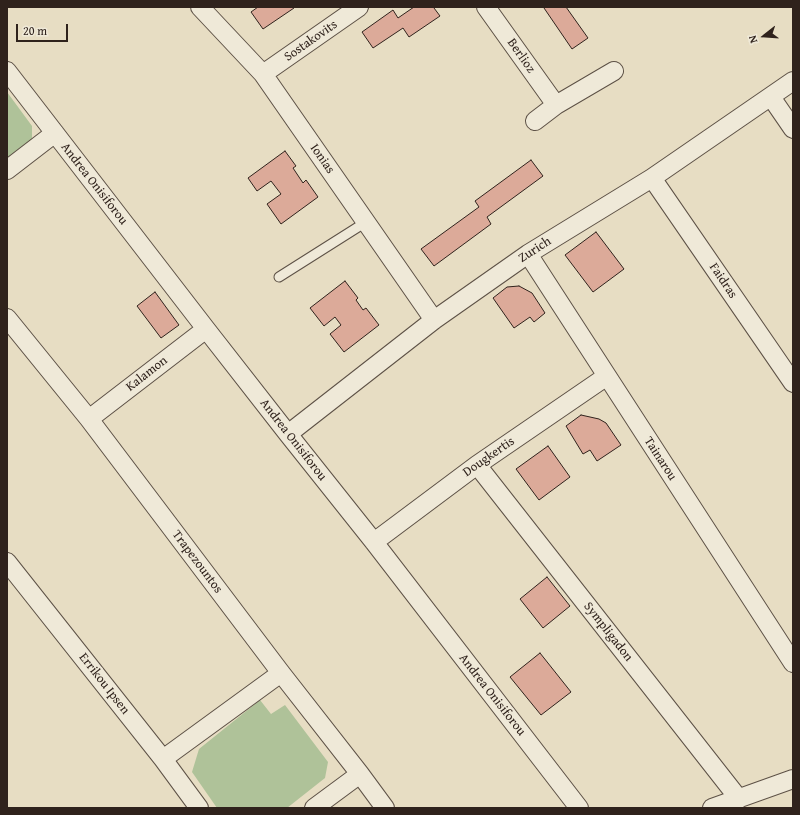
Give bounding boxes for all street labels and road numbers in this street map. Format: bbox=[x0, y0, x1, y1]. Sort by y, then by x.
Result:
street label: Sostakovits bbox=[281, 17, 341, 65]
street label: Berlioz bbox=[504, 36, 538, 76]
street label: Andrea Onisiforou bbox=[57, 140, 131, 228]
street label: Ionias bbox=[306, 141, 338, 177]
street label: Zurich bbox=[516, 234, 554, 266]
street label: Faidras bbox=[706, 260, 740, 302]
street label: Kalamon bbox=[123, 353, 171, 395]
street label: Andrea Onisiforou bbox=[256, 396, 330, 484]
street label: Dougkertis bbox=[460, 434, 518, 480]
street label: Tainarou bbox=[640, 434, 680, 484]
street label: Trapezountos bbox=[168, 527, 226, 597]
street label: Sympligadon bbox=[580, 599, 636, 665]
street label: Errikou Ipsen bbox=[75, 650, 133, 718]
street label: Andrea Onisiforou bbox=[455, 651, 529, 739]

